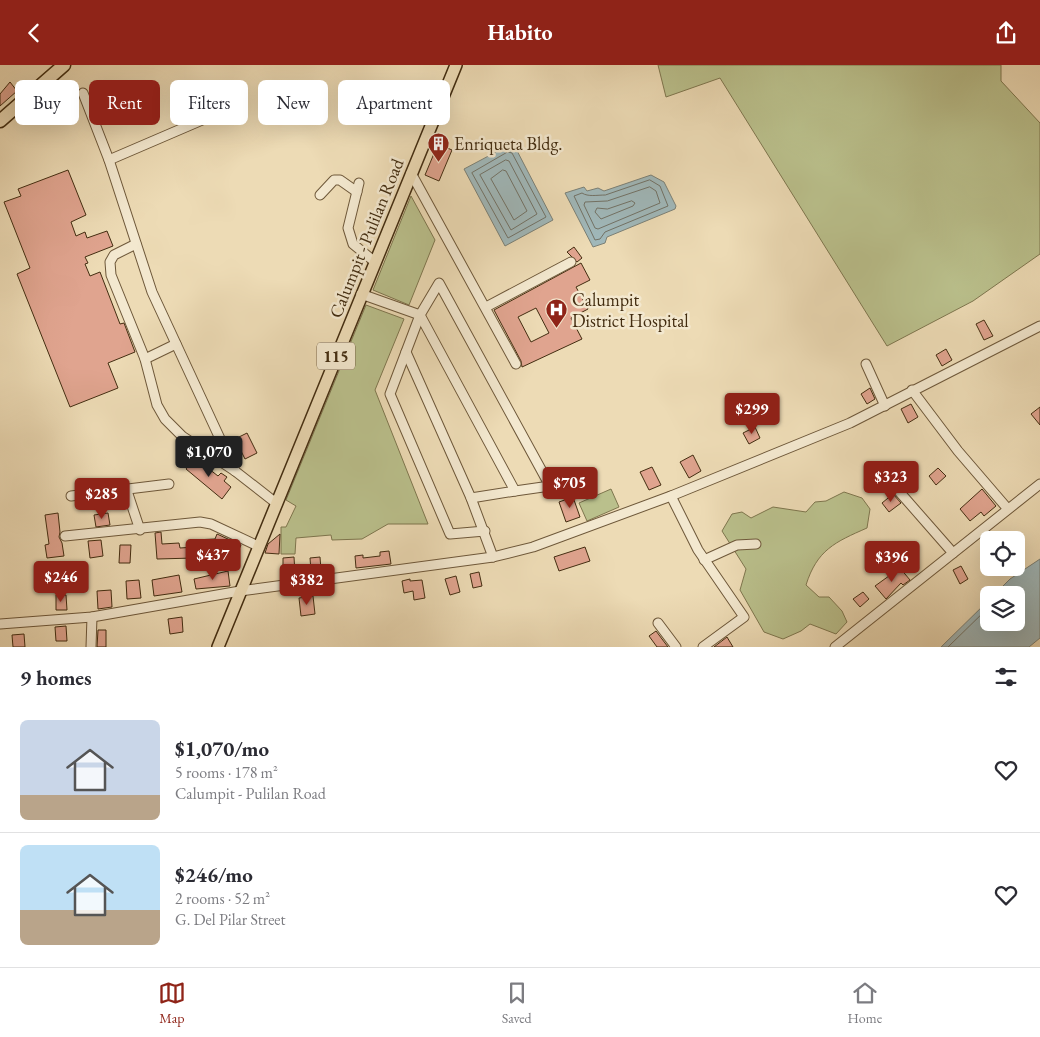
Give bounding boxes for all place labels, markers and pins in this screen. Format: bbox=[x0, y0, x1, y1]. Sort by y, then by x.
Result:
building icon: Enriqueta Bldg. bbox=[426, 131, 450, 162]
place label: Enriqueta Bldg. bbox=[454, 132, 562, 155]
place label: Calumpit District Hospital bbox=[572, 288, 689, 332]
hospital icon: Calumpit District Hospital bbox=[544, 297, 568, 328]
pin: $299 bbox=[722, 393, 782, 435]
pin: $1,070 bbox=[168, 435, 250, 478]
pin: $323 bbox=[861, 461, 921, 503]
pin: $705 bbox=[540, 467, 600, 509]
pin: $285 bbox=[72, 477, 132, 520]
pin: $437 bbox=[183, 539, 243, 581]
pin: $396 bbox=[862, 541, 922, 583]
pin: $246 bbox=[31, 561, 91, 603]
pin: $382 bbox=[277, 563, 337, 606]

